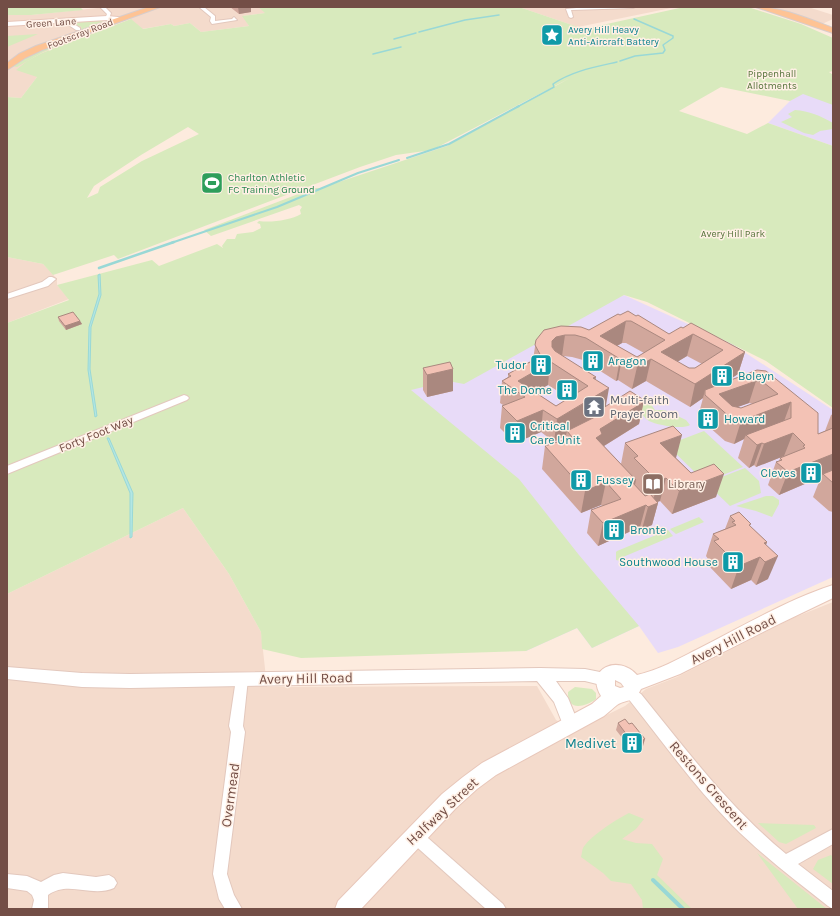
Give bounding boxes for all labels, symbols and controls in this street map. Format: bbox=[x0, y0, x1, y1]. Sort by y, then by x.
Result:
street label: Green Lane bbox=[26, 15, 76, 31]
street label: Footscray Road bbox=[46, 16, 115, 52]
place icon: Avery Hill Heavy Anti-Aircraft Battery bbox=[539, 22, 565, 48]
place label: Avery Hill Heavy Anti-Aircraft Battery bbox=[568, 24, 659, 48]
park label: Pippenhall Allotments bbox=[747, 68, 797, 92]
sports icon: Charlton Athletic FC Training Ground bbox=[199, 170, 225, 196]
place label: Charlton Athletic FC Training Ground bbox=[228, 172, 315, 196]
park label: Avery Hill Park bbox=[701, 228, 765, 240]
building icon: Aragon bbox=[580, 348, 606, 374]
building icon: Tudor bbox=[528, 352, 554, 378]
place label: Aragon bbox=[608, 354, 646, 368]
place label: Tudor bbox=[496, 358, 527, 372]
building icon: Boleyn bbox=[709, 363, 735, 389]
place label: Boleyn bbox=[738, 369, 774, 383]
building icon: The Dome bbox=[554, 377, 580, 403]
place label: The Dome bbox=[498, 383, 552, 397]
place label: Multi-faith Prayer Room bbox=[610, 393, 678, 421]
temple icon: Multi-faith Prayer Room bbox=[581, 394, 607, 420]
building icon: Howard bbox=[695, 406, 721, 432]
place label: Howard bbox=[724, 412, 765, 426]
street label: Forty Foot Way bbox=[57, 413, 136, 455]
place label: Critical Care Unit bbox=[530, 419, 581, 447]
building icon: Critical Care Unit bbox=[502, 420, 528, 446]
building icon: Cleves bbox=[798, 460, 824, 486]
place label: Cleves bbox=[761, 466, 796, 480]
building icon: Fussey bbox=[568, 467, 594, 493]
library icon: Library bbox=[640, 471, 666, 497]
place label: Fussey bbox=[596, 473, 634, 487]
place label: Library bbox=[668, 477, 706, 491]
building icon: Bronte bbox=[601, 517, 627, 543]
place label: Bronte bbox=[630, 523, 666, 537]
building icon: Southwood House bbox=[720, 549, 746, 575]
place label: Southwood House bbox=[619, 555, 718, 569]
street label: Avery Hill Road bbox=[688, 611, 779, 668]
street label: Avery Hill Road bbox=[259, 669, 353, 688]
building icon: Medivet bbox=[619, 730, 645, 756]
place label: Medivet bbox=[565, 735, 616, 752]
street label: Restons Crescent bbox=[666, 738, 752, 833]
street label: Overmead bbox=[218, 762, 243, 828]
street label: Halfway Street bbox=[403, 774, 482, 849]

